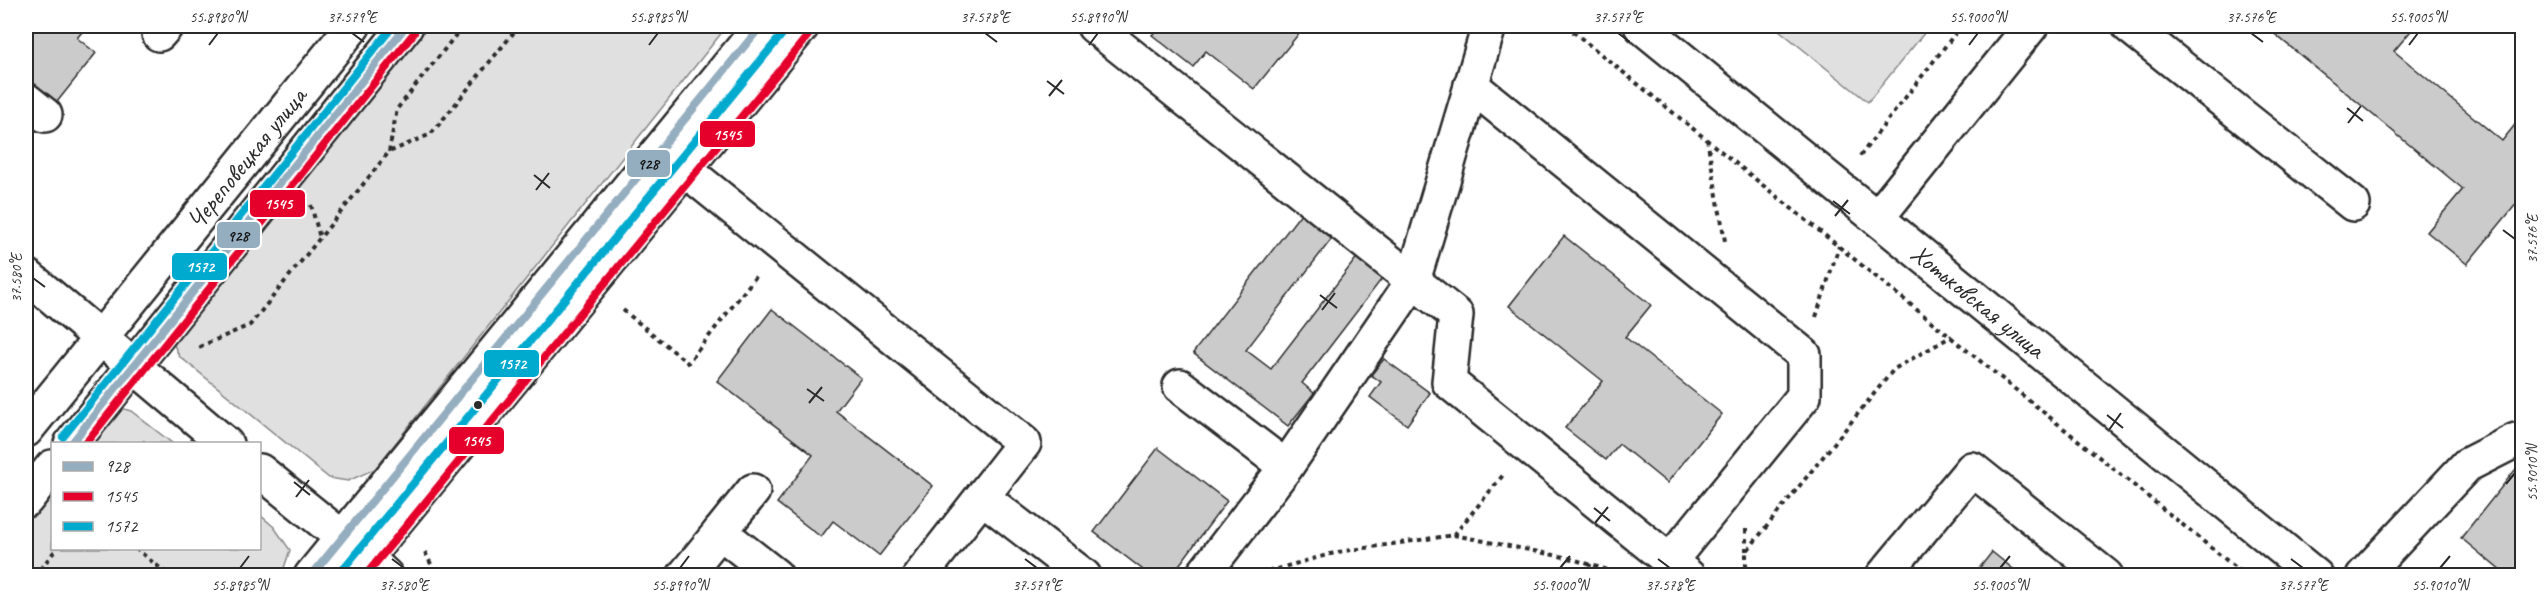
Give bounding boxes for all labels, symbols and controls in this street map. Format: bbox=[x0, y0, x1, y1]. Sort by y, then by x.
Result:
text: 55.8980°N bbox=[190, 8, 249, 27]
text: 37.579°E bbox=[328, 8, 379, 27]
text: 55.8985°N bbox=[630, 8, 689, 27]
text: 37.578°E bbox=[961, 8, 1012, 27]
text: 55.8990°N bbox=[1070, 8, 1129, 27]
text: 37.577°E bbox=[1594, 8, 1645, 27]
text: 55.9000°N bbox=[1950, 8, 2009, 27]
text: 37.576°E bbox=[2227, 8, 2278, 27]
text: 55.9005°N bbox=[2390, 8, 2449, 27]
street label: Череповецкая улица bbox=[179, 79, 315, 235]
line badge: 1545 bbox=[699, 120, 756, 148]
text: 1545 bbox=[713, 125, 743, 145]
line badge: 928 bbox=[626, 149, 671, 178]
text: 928 bbox=[637, 154, 660, 174]
line badge: 1545 bbox=[249, 189, 306, 218]
text: 1545 bbox=[264, 194, 294, 214]
text: 37.576°E bbox=[2523, 212, 2542, 263]
line badge: 928 bbox=[216, 221, 261, 249]
text: 928 bbox=[227, 226, 250, 246]
street label: Хотьковская улица bbox=[1905, 236, 2053, 366]
text: 37.580°E bbox=[7, 251, 26, 302]
line badge: 1572 bbox=[171, 252, 228, 281]
text: 1572 bbox=[186, 257, 216, 277]
line badge: 1572 bbox=[483, 349, 540, 378]
text: 1572 bbox=[498, 354, 528, 374]
unlabelled marker bbox=[472, 399, 484, 411]
line badge: 1545 bbox=[448, 426, 505, 455]
text: 1545 bbox=[462, 431, 492, 451]
legend bbox=[51, 442, 261, 550]
text: 55.9010°N bbox=[2523, 442, 2542, 501]
text: 928 bbox=[105, 455, 131, 477]
text: 1545 bbox=[105, 485, 138, 507]
text: 1572 bbox=[105, 515, 139, 537]
text: 55.8985°N bbox=[212, 576, 271, 595]
text: 37.580°E bbox=[380, 576, 431, 595]
text: 55.8990°N bbox=[652, 576, 711, 595]
text: 37.579°E bbox=[1013, 576, 1064, 595]
text: 55.9000°N bbox=[1532, 576, 1591, 595]
text: 37.578°E bbox=[1646, 576, 1697, 595]
text: 55.9005°N bbox=[1972, 576, 2031, 595]
text: 37.577°E bbox=[2279, 576, 2330, 595]
text: 55.9010°N bbox=[2412, 576, 2471, 595]

